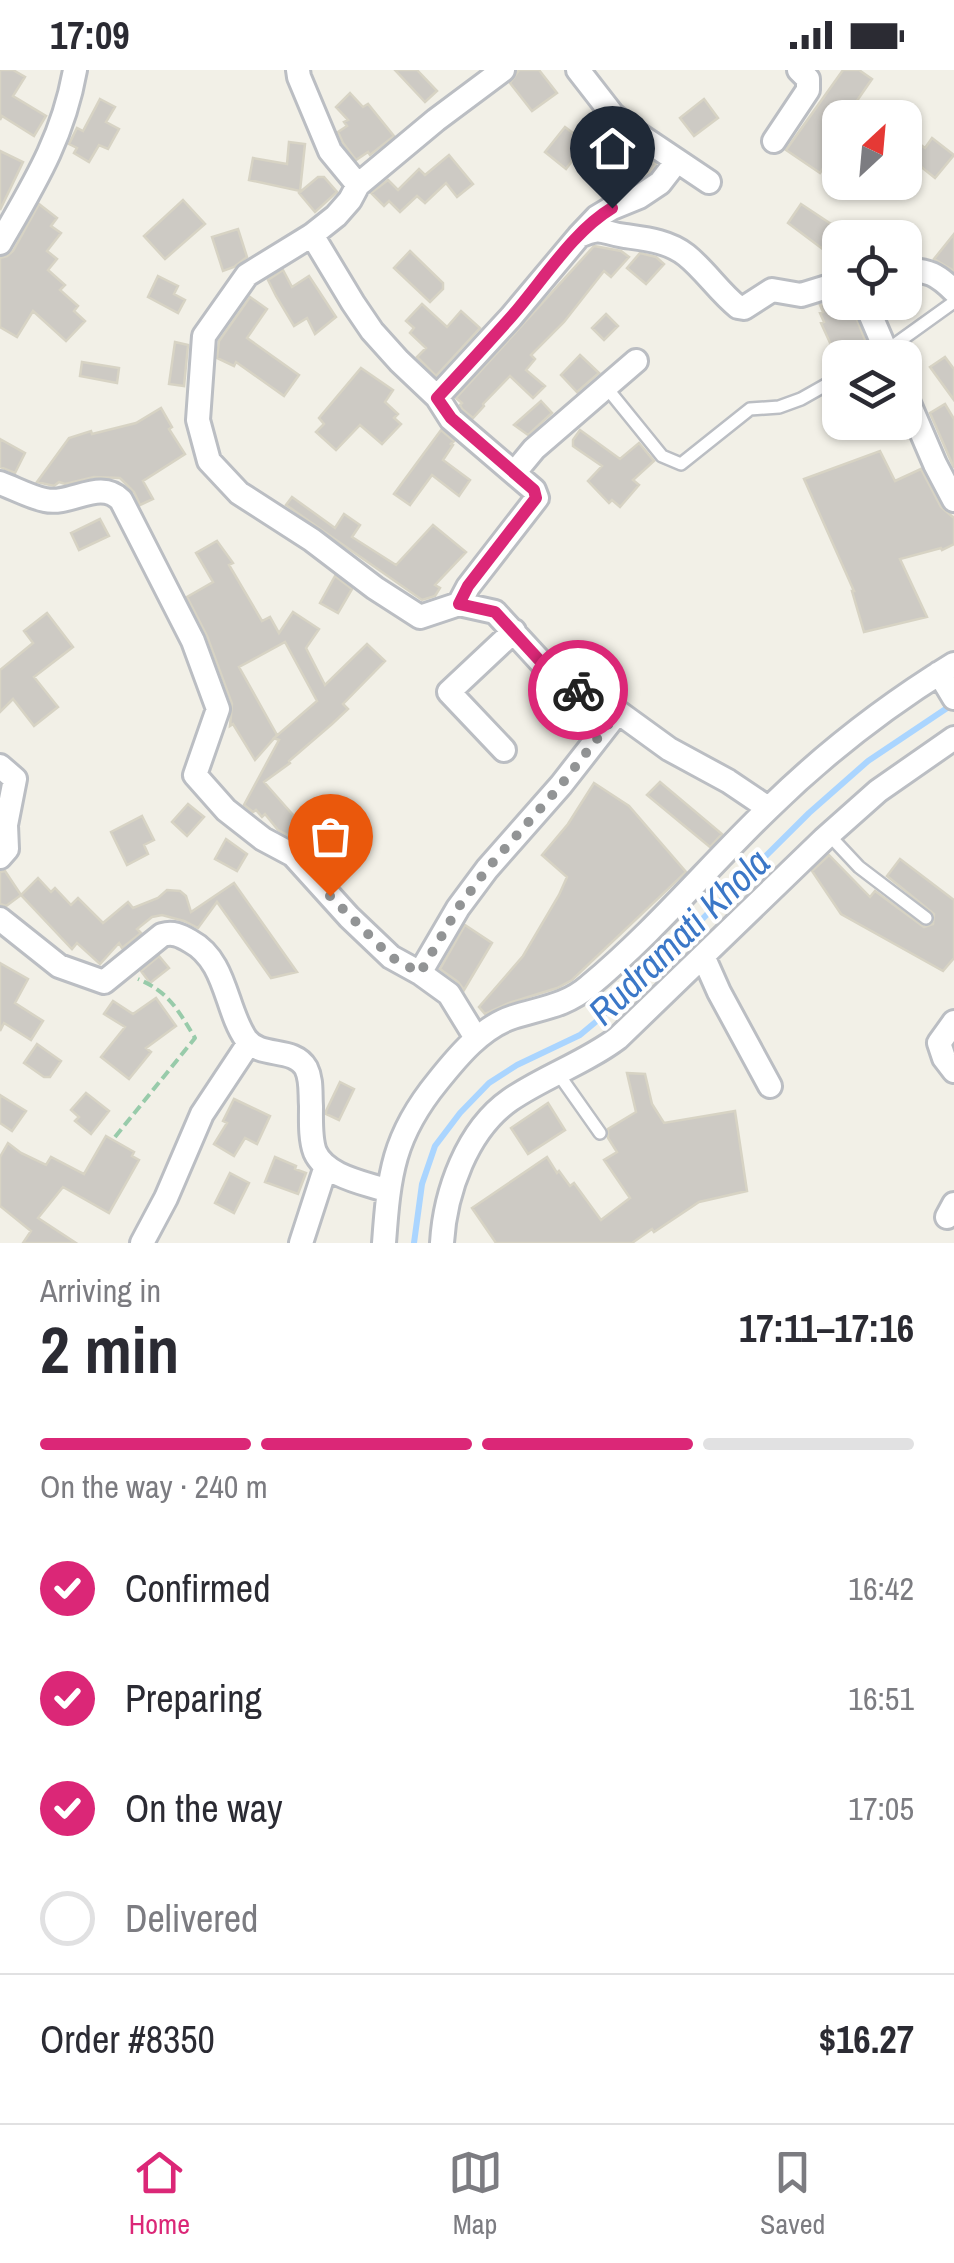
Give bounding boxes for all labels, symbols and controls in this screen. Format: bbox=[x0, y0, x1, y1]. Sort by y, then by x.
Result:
text: 17:09 bbox=[50, 10, 130, 61]
north arrow bbox=[822, 100, 922, 200]
map controls bbox=[822, 100, 922, 440]
pin bbox=[570, 106, 655, 209]
icon: home bbox=[585, 121, 640, 176]
button: locate bbox=[822, 220, 922, 320]
button: layers bbox=[822, 340, 922, 440]
courier bbox=[528, 640, 628, 740]
icon: bike bbox=[551, 663, 606, 718]
pin bbox=[288, 794, 373, 897]
icon: bag bbox=[303, 809, 358, 864]
water label: Rudramati Khola bbox=[577, 837, 780, 1036]
text: Arriving in bbox=[40, 1269, 161, 1312]
text: 17:11–17:16 bbox=[739, 1303, 914, 1354]
text: 2 min bbox=[40, 1306, 179, 1393]
text: On the way · 240 m bbox=[40, 1465, 268, 1508]
icon: check bbox=[40, 1561, 95, 1616]
text: Confirmed bbox=[125, 1563, 270, 1614]
text: 16:42 bbox=[848, 1567, 914, 1610]
icon: check bbox=[40, 1671, 95, 1726]
text: Preparing bbox=[125, 1673, 262, 1724]
text: 16:51 bbox=[848, 1677, 914, 1720]
icon: check bbox=[40, 1781, 95, 1836]
text: On the way bbox=[125, 1783, 283, 1834]
text: 17:05 bbox=[848, 1787, 914, 1830]
text: Delivered bbox=[125, 1893, 258, 1944]
text: Order #8350 bbox=[40, 2014, 215, 2065]
text: $16.27 bbox=[819, 2014, 914, 2065]
tab: Home bbox=[129, 2145, 190, 2243]
tab: Map bbox=[448, 2145, 503, 2243]
tab: Saved bbox=[760, 2145, 825, 2243]

